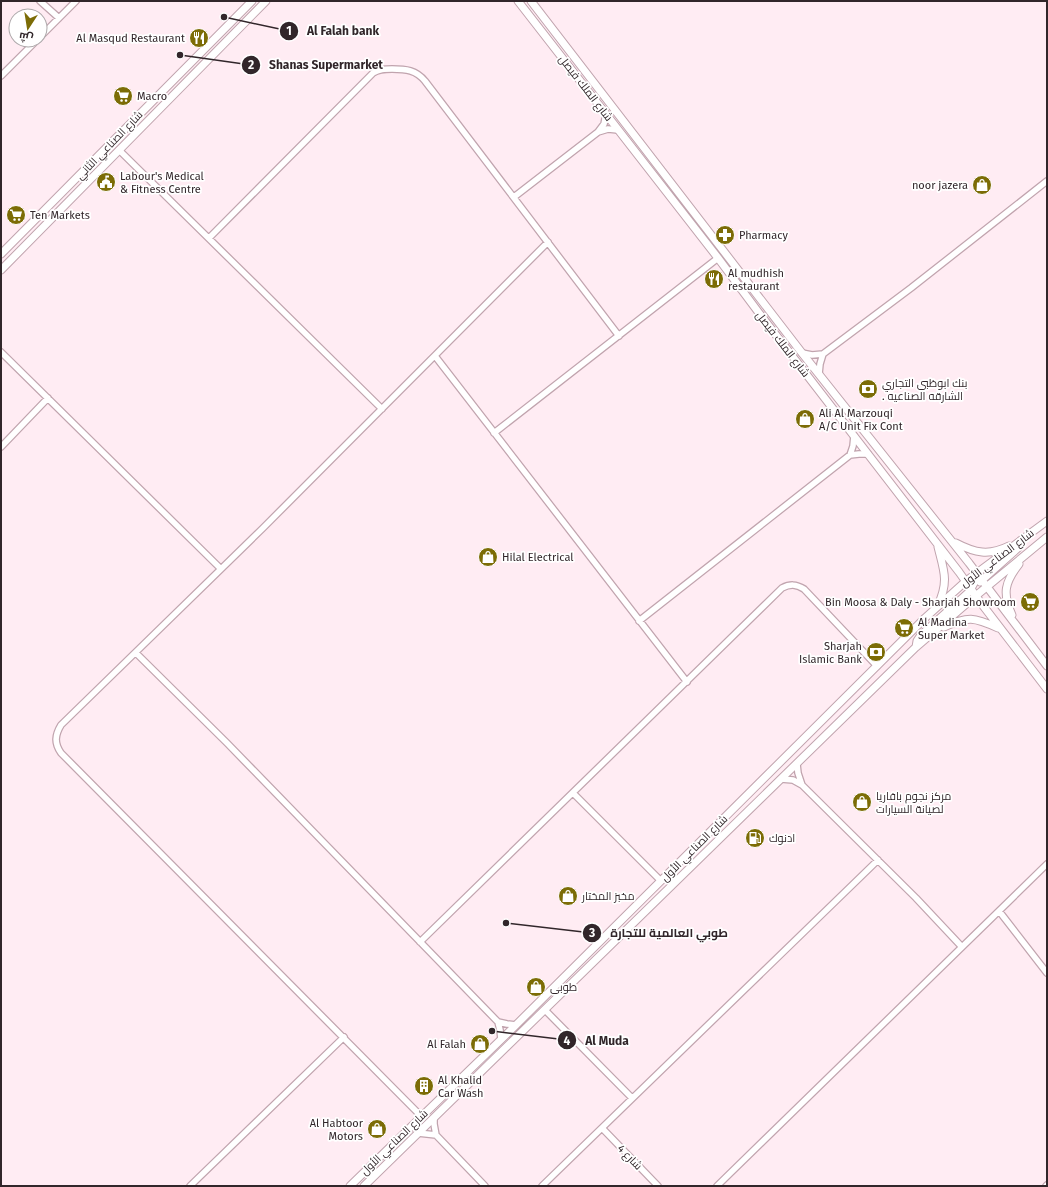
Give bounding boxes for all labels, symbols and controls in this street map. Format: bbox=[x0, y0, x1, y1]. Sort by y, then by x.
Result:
north arrow bbox=[8, 8, 48, 48]
callout: Al Falah bank bbox=[279, 19, 387, 43]
text: 1 bbox=[286, 24, 292, 38]
text: Al Falah bank bbox=[306, 24, 379, 38]
restaurant icon: Al Masqud Restaurant bbox=[188, 27, 210, 49]
text: ش bbox=[18, 29, 34, 45]
place label: Al Masqud Restaurant bbox=[76, 32, 185, 45]
callout: Shanas Supermarket bbox=[241, 53, 391, 77]
street label: شارع الملك فيصل bbox=[555, 53, 615, 124]
text: 2 bbox=[248, 58, 254, 72]
text: Shanas Supermarket bbox=[269, 58, 383, 72]
supermarket icon: Macro bbox=[112, 85, 134, 107]
place label: Macro bbox=[137, 90, 167, 103]
street label: شارع الصناعي الثاني bbox=[73, 108, 147, 184]
place label: Labour's Medical & Fitness Centre bbox=[120, 170, 204, 196]
public building icon: Labour's Medical & Fitness Centre bbox=[95, 171, 117, 193]
shop icon: noor jazera bbox=[971, 174, 993, 196]
place label: noor jazera bbox=[912, 179, 968, 192]
supermarket icon: Ten Markets bbox=[5, 204, 27, 226]
place label: Ten Markets bbox=[30, 209, 90, 222]
pharmacy icon: Pharmacy bbox=[714, 224, 736, 246]
place label: Pharmacy bbox=[739, 229, 789, 242]
place label: Al mudhish restaurant bbox=[728, 267, 784, 293]
restaurant icon: Al mudhish restaurant bbox=[703, 268, 725, 290]
street label: شارع الملك فيصل bbox=[752, 309, 812, 380]
place label: بنك ابوظبي التجاري . الشارقه الصناعيه bbox=[882, 377, 968, 403]
bank icon: بنك ابوظبي التجاري . الشارقه الصناعيه bbox=[857, 378, 879, 400]
place label: Ali Al Marzouqi A/C Unit Fix Cont bbox=[819, 407, 903, 433]
shop icon: Ali Al Marzouqi A/C Unit Fix Cont bbox=[794, 408, 816, 430]
street label: شارع الصناعي الأول bbox=[958, 527, 1038, 592]
shop icon: Hilal Electrical bbox=[477, 546, 499, 568]
place label: Hilal Electrical bbox=[502, 551, 574, 564]
supermarket icon: Bin Moosa & Daly - Sharjah Showroom bbox=[1019, 591, 1041, 613]
place label: Bin Moosa & Daly - Sharjah Showroom bbox=[825, 596, 1016, 609]
place label: Al Madina Super Market bbox=[918, 616, 984, 642]
supermarket icon: Al Madina Super Market bbox=[893, 617, 915, 639]
place label: Sharjah Islamic Bank bbox=[799, 640, 862, 666]
bank icon: Sharjah Islamic Bank bbox=[865, 641, 887, 663]
place label: مركز نجوم بافاريا لصيانة السيارات bbox=[876, 790, 951, 816]
shop icon: مركز نجوم بافاريا لصيانة السيارات bbox=[851, 791, 873, 813]
street label: شارع الصناعي الأول bbox=[658, 812, 732, 886]
fuel station icon: ادنوك bbox=[744, 827, 766, 849]
place label: ادنوك bbox=[769, 832, 795, 845]
shop icon: مخبز المختار bbox=[557, 885, 579, 907]
place label: مخبز المختار bbox=[581, 890, 635, 903]
callout: طوبي العالمية للتجارة bbox=[582, 921, 735, 945]
text: 3 bbox=[588, 926, 595, 940]
text: طوبي العالمية للتجارة bbox=[610, 926, 728, 943]
shop icon: طوبى bbox=[525, 976, 547, 998]
place label: طوبى bbox=[550, 981, 577, 994]
callout: Al Muda bbox=[557, 1028, 637, 1052]
shop icon: Al Falah bbox=[469, 1033, 491, 1055]
text: 4 bbox=[564, 1034, 571, 1048]
text: Al Muda bbox=[584, 1034, 629, 1048]
place label: Al Falah bbox=[427, 1038, 466, 1051]
place label: Al Khalid Car Wash bbox=[438, 1074, 483, 1100]
building icon: Al Khalid Car Wash bbox=[413, 1075, 435, 1097]
street label: شارع الصناعي الأول bbox=[358, 1107, 432, 1179]
place label: Al Habtoor Motors bbox=[310, 1117, 364, 1143]
shop icon: Al Habtoor Motors bbox=[366, 1118, 388, 1140]
street label: شارع 4 bbox=[614, 1142, 645, 1173]

